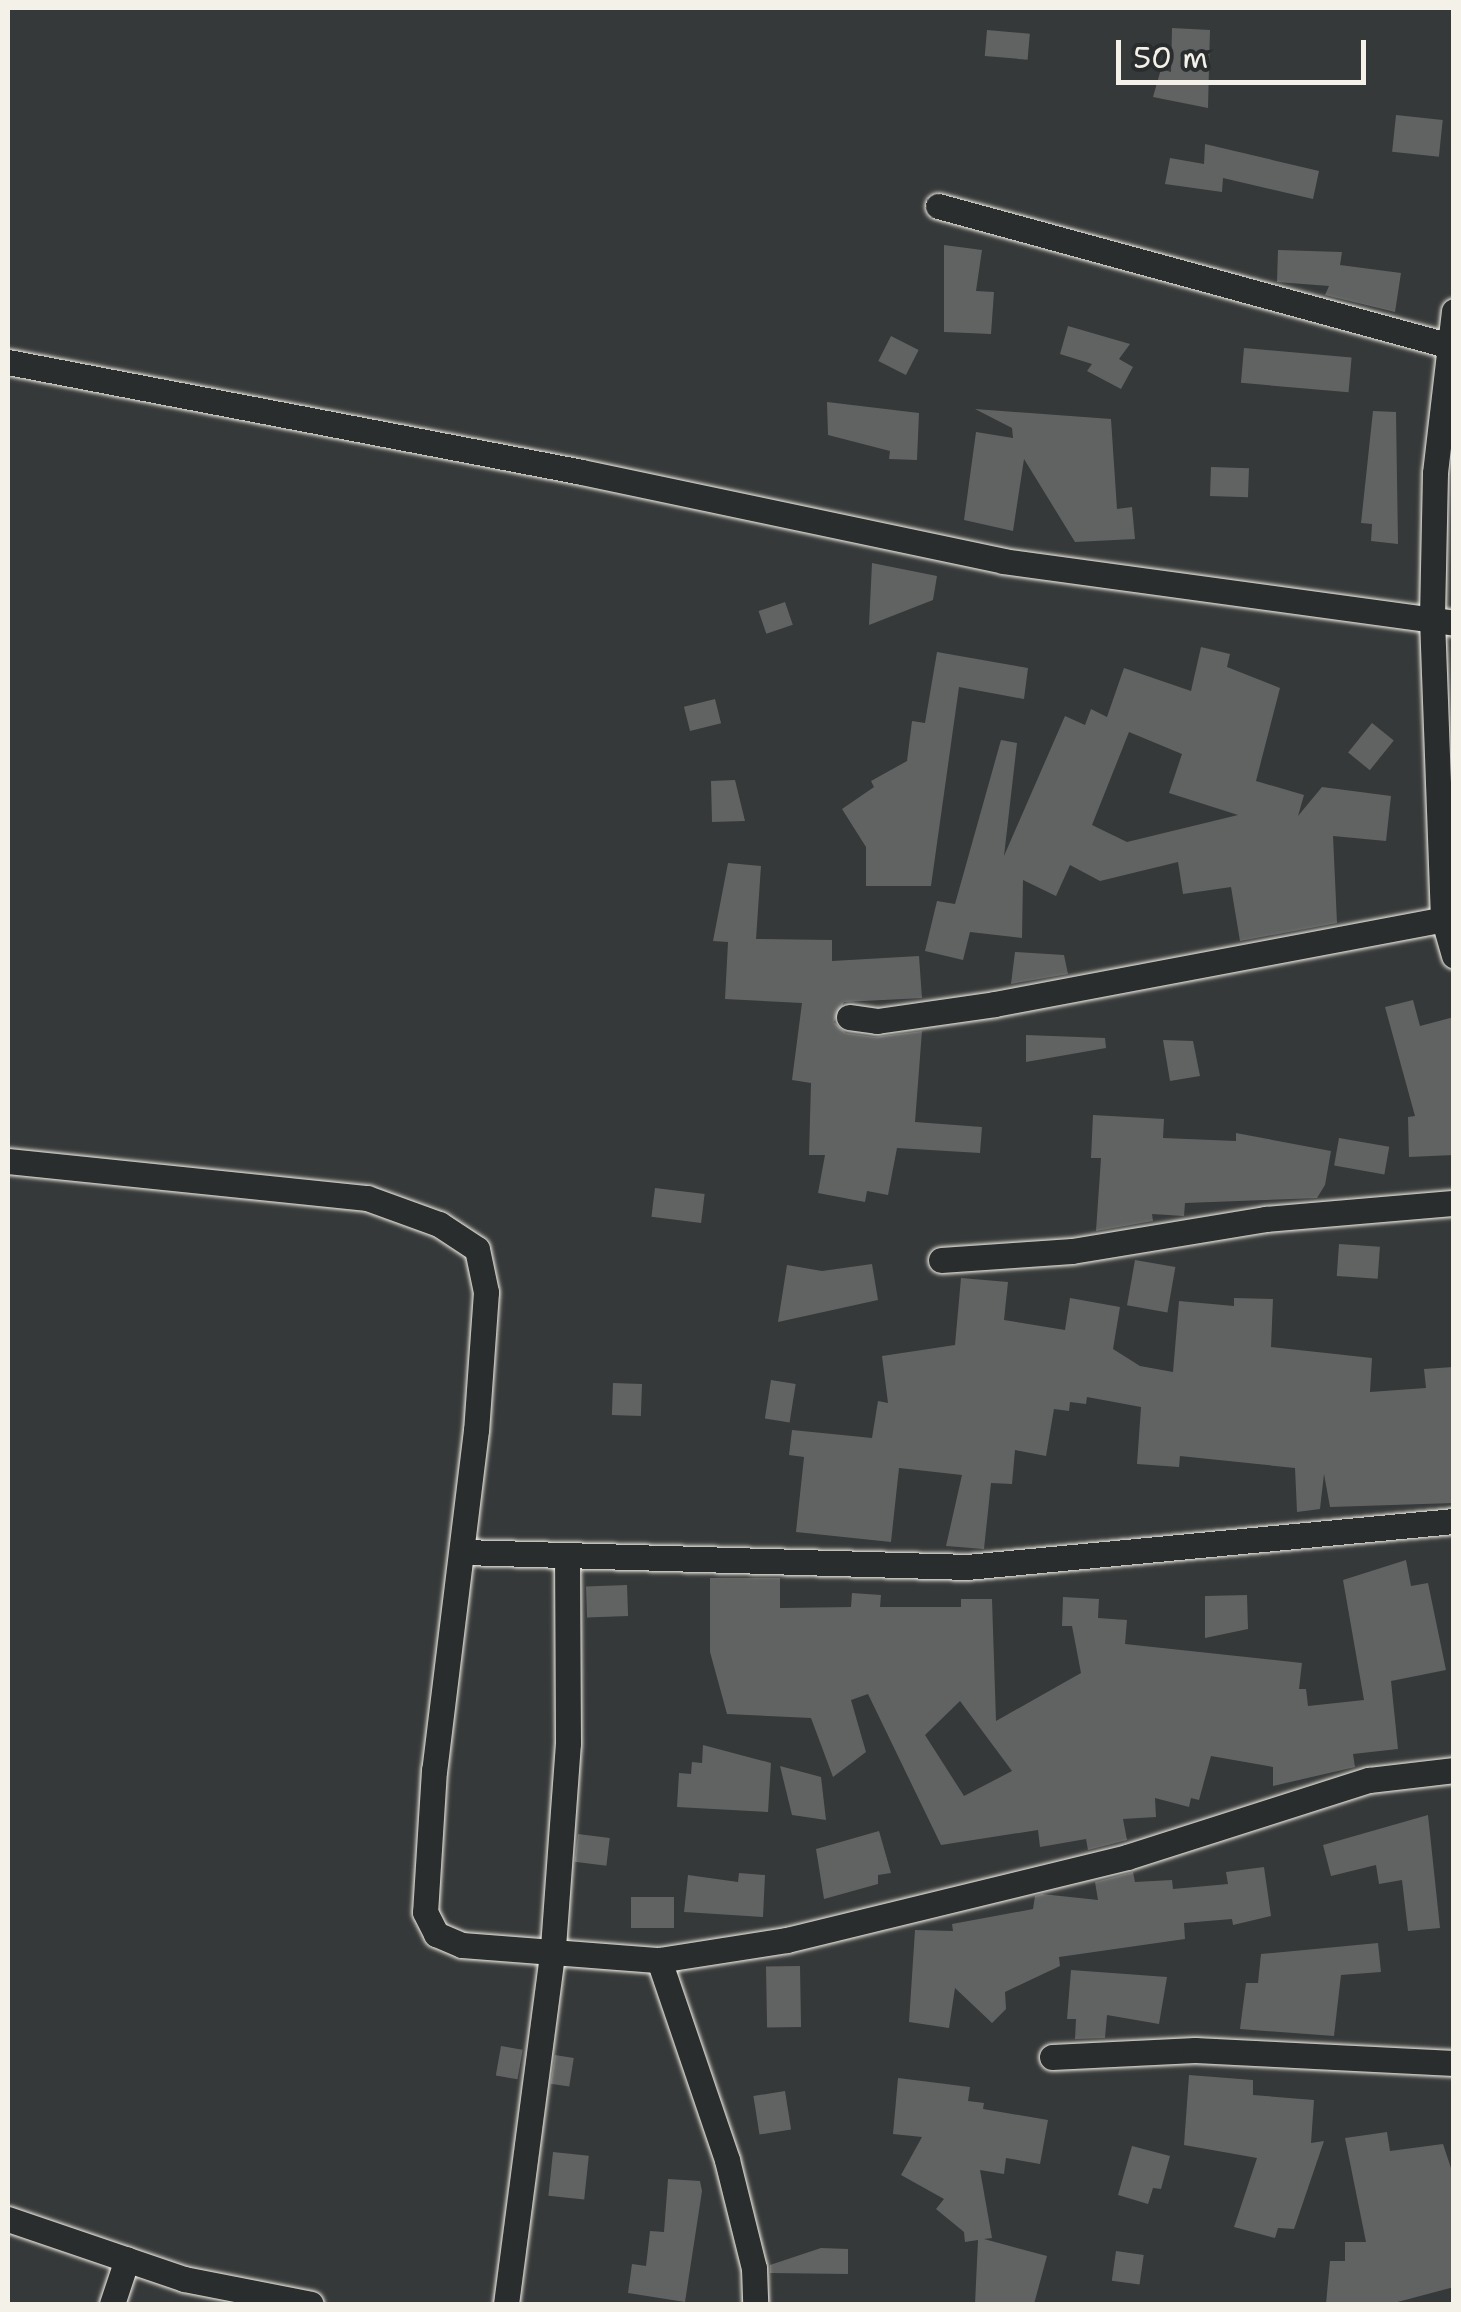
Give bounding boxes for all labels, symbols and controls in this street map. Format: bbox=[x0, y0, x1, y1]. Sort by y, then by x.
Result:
scale bar bbox=[1121, 20, 1371, 82]
text: 50 m bbox=[1133, 37, 1208, 78]

